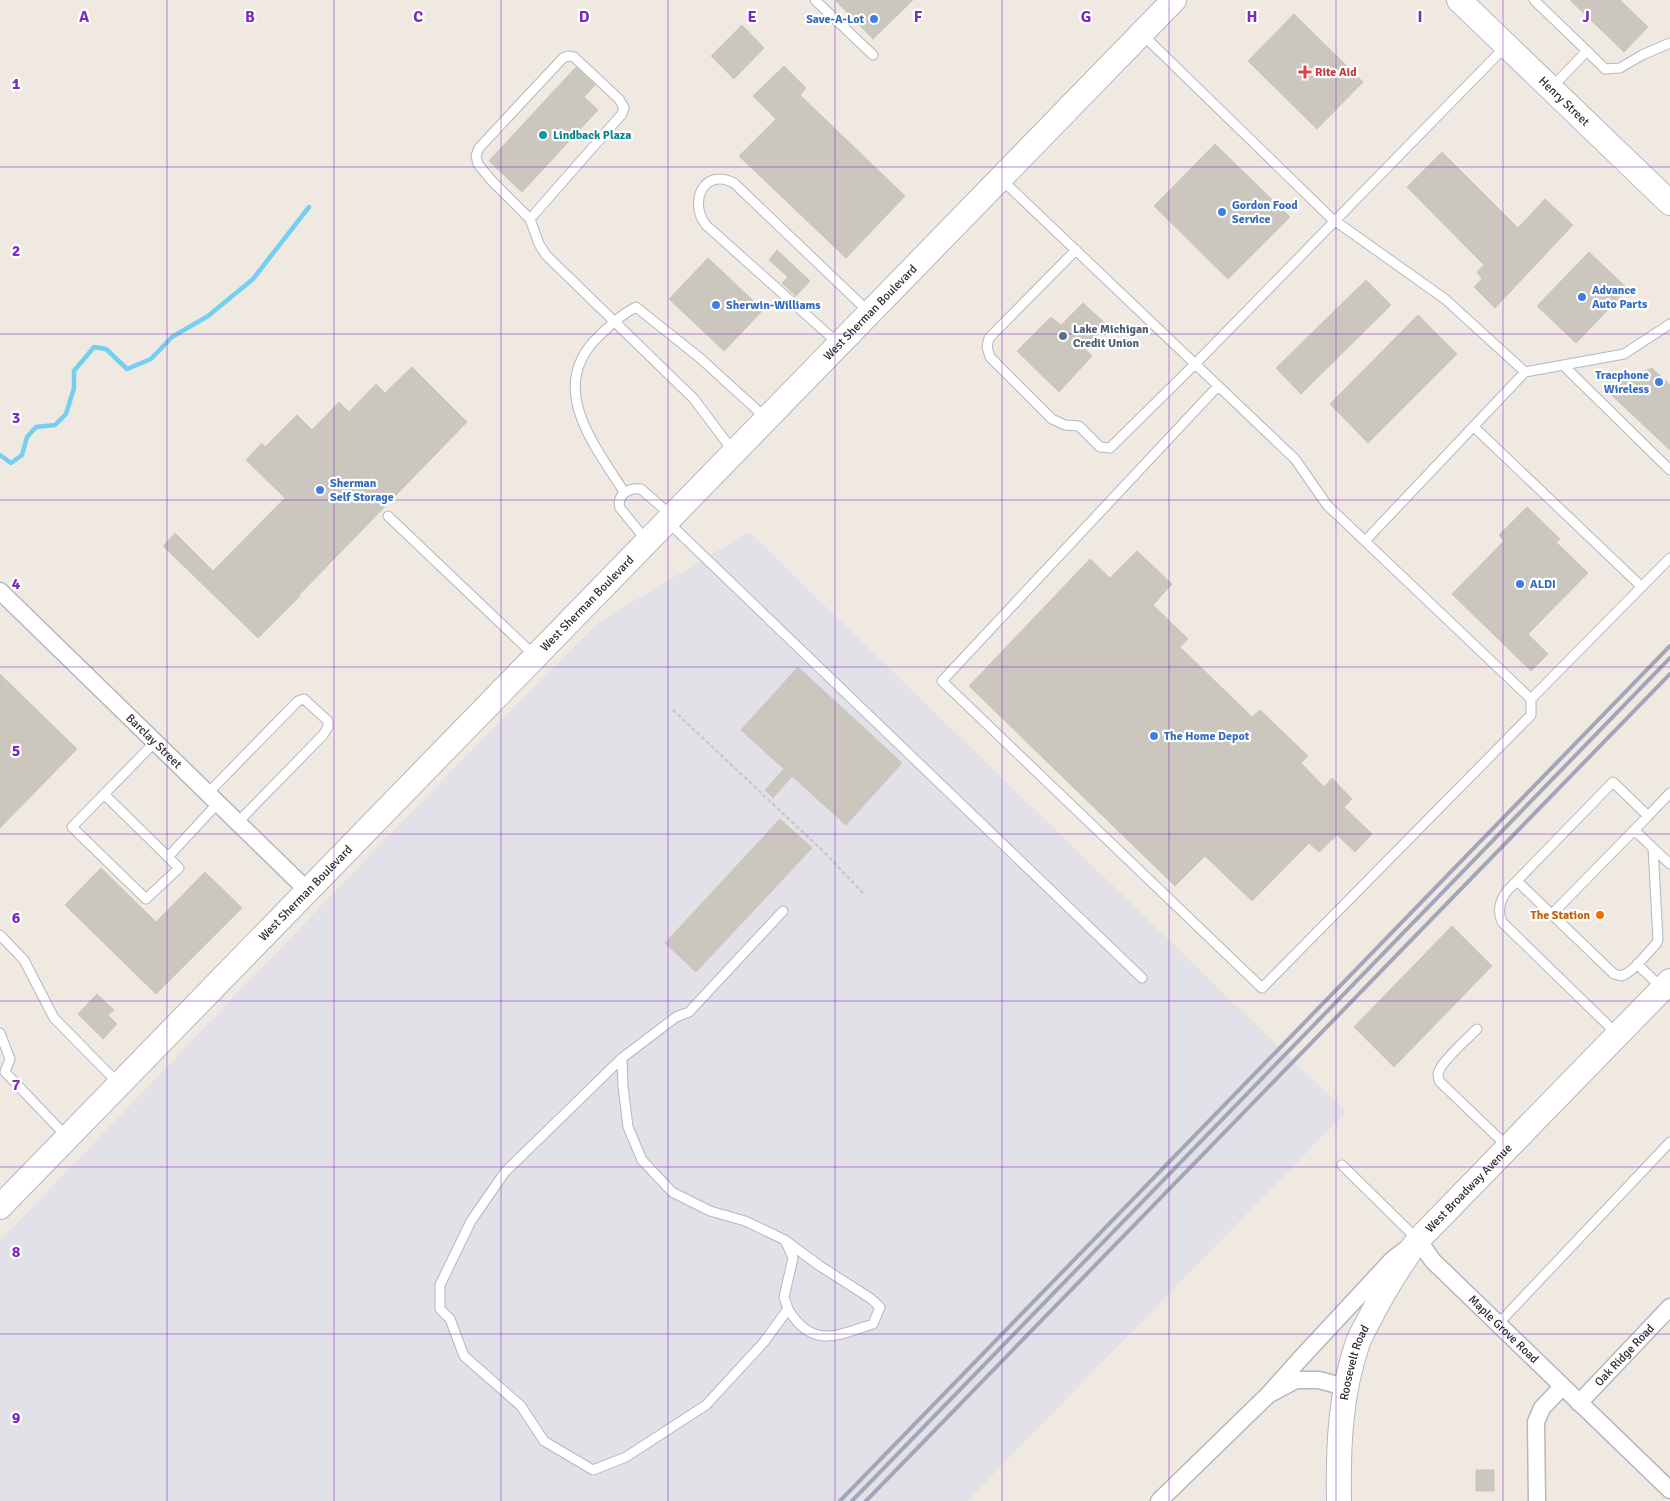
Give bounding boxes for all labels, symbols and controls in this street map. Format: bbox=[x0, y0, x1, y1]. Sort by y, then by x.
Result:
text: A bbox=[79, 7, 90, 27]
text: B bbox=[245, 7, 255, 27]
text: C bbox=[413, 7, 423, 27]
text: D bbox=[579, 7, 590, 27]
text: E bbox=[747, 7, 757, 27]
text: F bbox=[914, 7, 923, 27]
text: G bbox=[1081, 7, 1091, 27]
text: H bbox=[1247, 7, 1257, 27]
text: I bbox=[1417, 7, 1423, 27]
text: J bbox=[1582, 7, 1590, 27]
place label: Save-A-Lot bbox=[806, 12, 864, 27]
marker: Save-A-Lot bbox=[868, 13, 880, 25]
place label: Rite Aid bbox=[1315, 65, 1357, 80]
marker: Rite Aid bbox=[1299, 66, 1311, 78]
text: 1 bbox=[12, 74, 21, 94]
street label: Henry Street bbox=[1535, 74, 1592, 130]
place label: Lindback Plaza bbox=[553, 128, 631, 143]
marker: Lindback Plaza bbox=[537, 129, 549, 141]
place label: Gordon Food Service bbox=[1232, 198, 1298, 227]
marker: Gordon Food Service bbox=[1216, 206, 1228, 218]
text: 2 bbox=[12, 241, 20, 261]
street label: West Sherman Boulevard bbox=[821, 262, 921, 364]
place label: Advance Auto Parts bbox=[1592, 283, 1648, 312]
marker: Advance Auto Parts bbox=[1576, 291, 1588, 303]
place label: Sherwin-Williams bbox=[726, 298, 821, 313]
marker: Sherwin-Williams bbox=[710, 299, 722, 311]
place label: Lake Michigan Credit Union bbox=[1073, 322, 1149, 351]
marker: Lake Michigan Credit Union bbox=[1057, 330, 1069, 342]
place label: Tracphone Wireless bbox=[1595, 368, 1650, 397]
marker: Tracphone Wireless bbox=[1653, 376, 1665, 388]
text: 3 bbox=[12, 408, 20, 428]
place label: Sherman Self Storage bbox=[330, 476, 394, 505]
marker: Sherman Self Storage bbox=[314, 484, 326, 496]
street label: West Sherman Boulevard bbox=[537, 553, 637, 655]
text: 4 bbox=[12, 574, 21, 594]
place label: ALDI bbox=[1530, 577, 1556, 592]
marker: ALDI bbox=[1514, 578, 1526, 590]
street label: Barclay Street bbox=[123, 711, 185, 772]
place label: The Home Depot bbox=[1164, 729, 1250, 744]
marker: The Home Depot bbox=[1148, 730, 1160, 742]
text: 5 bbox=[12, 741, 20, 761]
street label: West Sherman Boulevard bbox=[256, 842, 356, 944]
text: 6 bbox=[12, 908, 21, 928]
place label: The Station bbox=[1531, 908, 1590, 923]
marker: The Station bbox=[1594, 909, 1606, 921]
text: 7 bbox=[12, 1075, 21, 1095]
street label: West Broadway Avenue bbox=[1422, 1141, 1515, 1236]
text: 8 bbox=[12, 1242, 21, 1262]
street label: Maple Grove Road bbox=[1465, 1292, 1541, 1367]
street label: Oak Ridge Road bbox=[1592, 1321, 1658, 1390]
street label: Roosevelt Road bbox=[1337, 1323, 1373, 1401]
text: 9 bbox=[12, 1408, 21, 1428]

